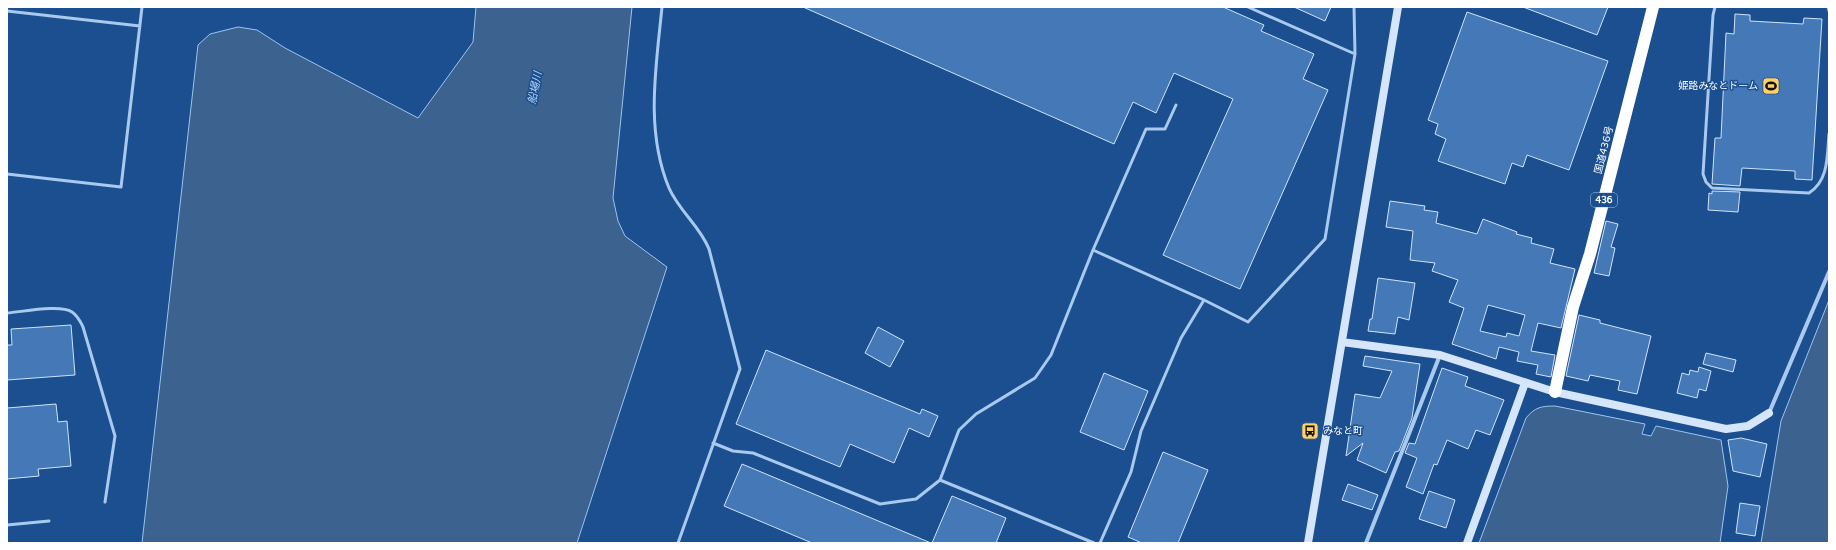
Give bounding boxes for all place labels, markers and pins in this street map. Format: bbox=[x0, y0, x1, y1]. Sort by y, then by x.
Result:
sports icon: 姫路みなとドーム bbox=[1761, 76, 1781, 96]
place label: 姫路みなとドーム bbox=[1678, 80, 1758, 92]
bus stop icon: みなと町 bbox=[1300, 421, 1320, 441]
place label: みなと町 bbox=[1323, 425, 1363, 437]

